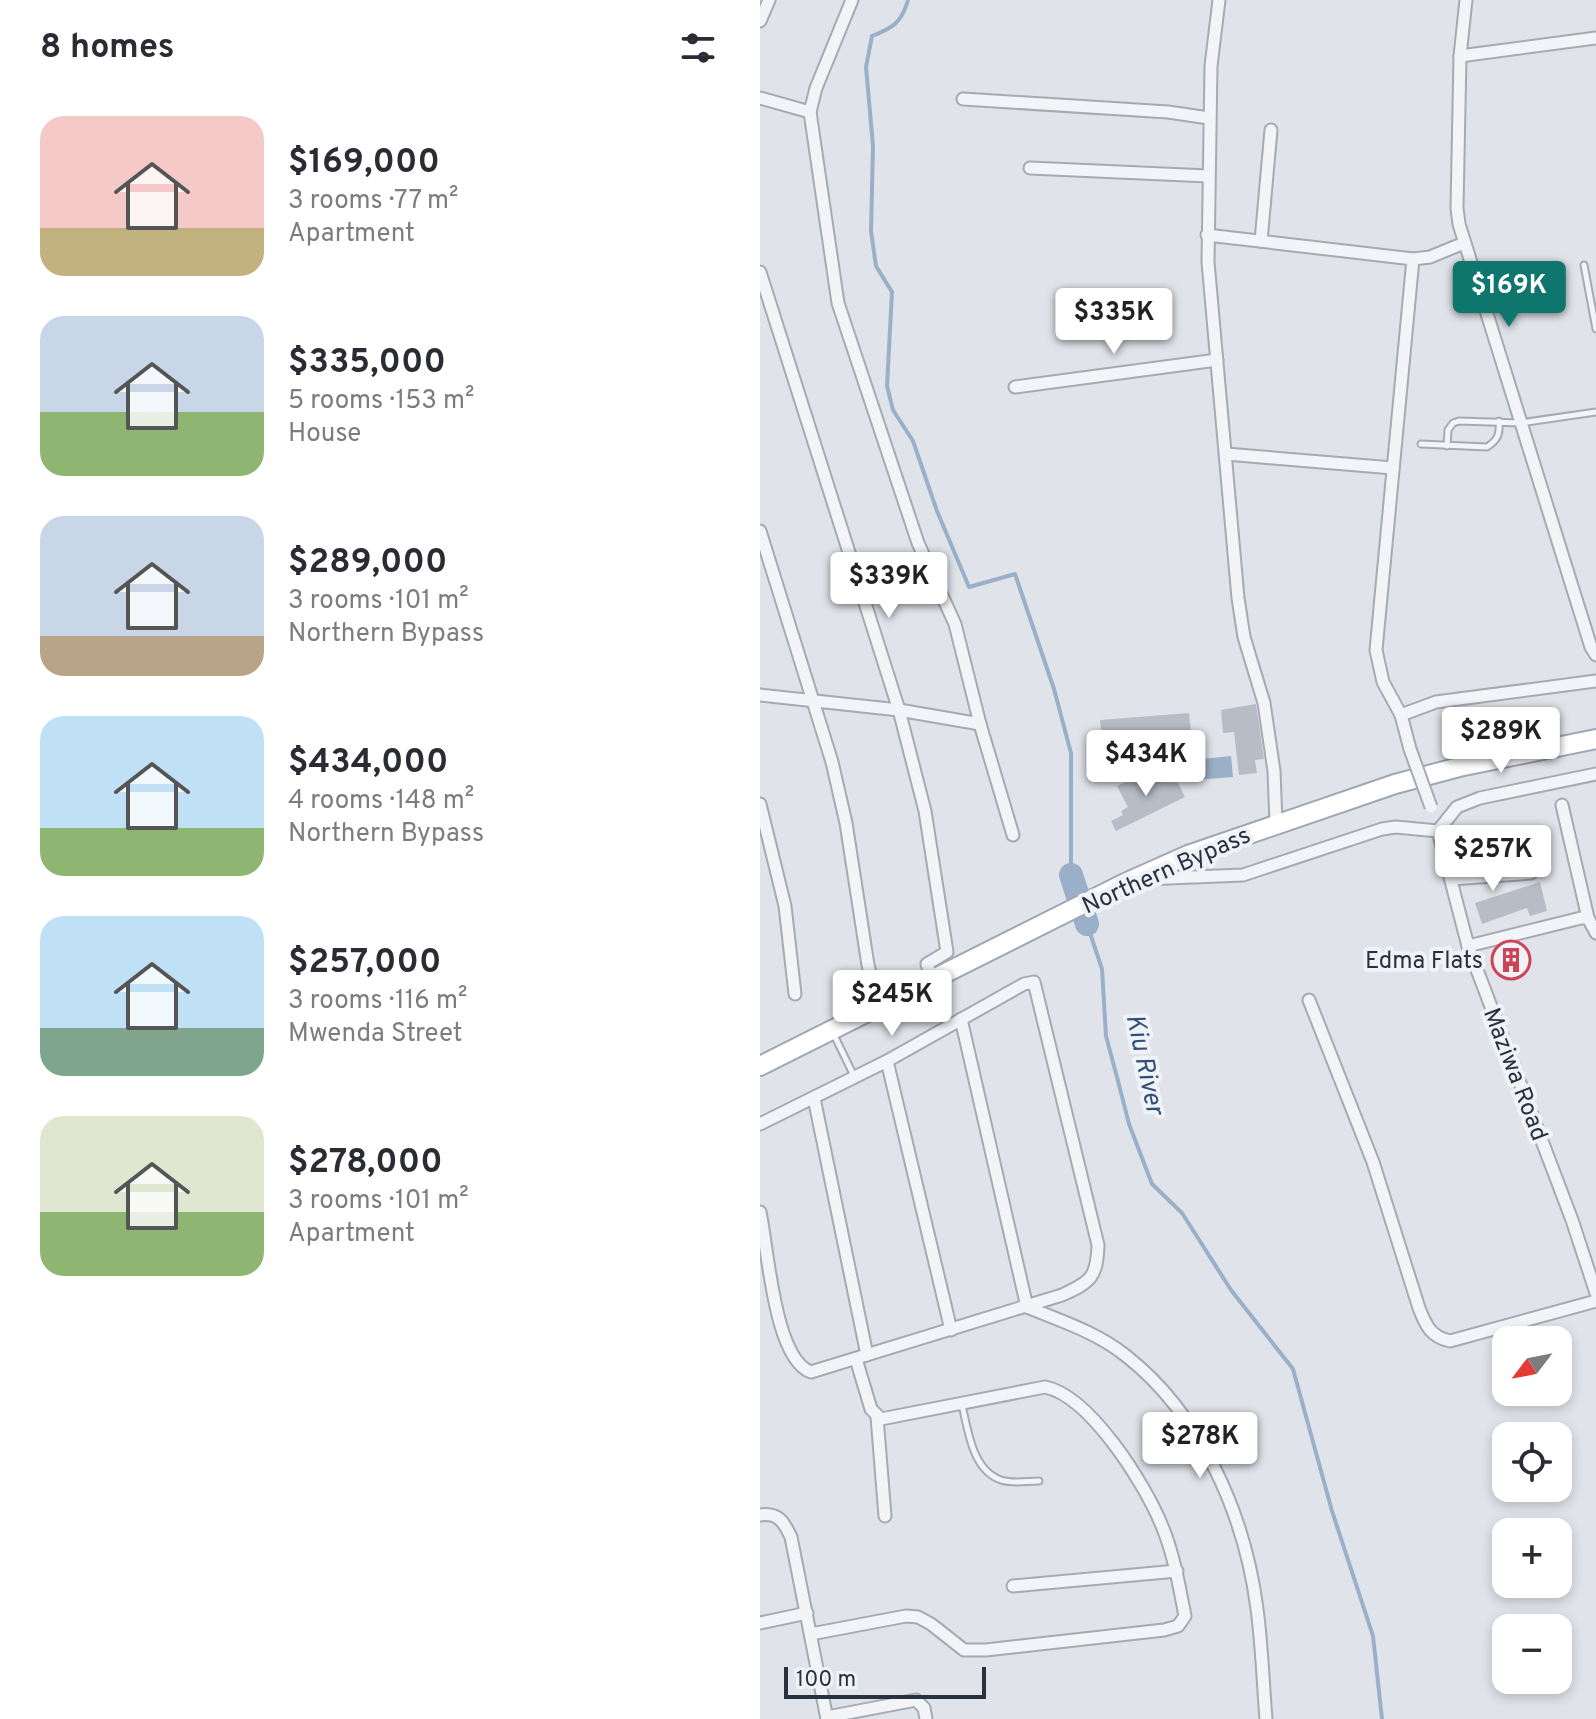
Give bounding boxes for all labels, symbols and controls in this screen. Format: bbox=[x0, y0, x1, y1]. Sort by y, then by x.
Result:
icon: filters bbox=[676, 26, 720, 70]
text: 8 homes bbox=[40, 27, 174, 70]
text: $169,000 bbox=[288, 142, 440, 185]
icon: home bbox=[104, 148, 200, 244]
text: 3 rooms · 77 m² bbox=[288, 185, 458, 218]
text: Apartment bbox=[288, 218, 415, 251]
pin: $169K bbox=[1453, 261, 1565, 329]
text: $169K bbox=[1471, 270, 1547, 303]
pin: $335K bbox=[1058, 288, 1170, 356]
text: $335K bbox=[1073, 297, 1155, 330]
text: $335,000 bbox=[288, 342, 446, 385]
icon: home bbox=[104, 348, 200, 444]
text: 5 rooms · 153 m² bbox=[288, 385, 475, 418]
text: House bbox=[288, 418, 361, 451]
text: $289,000 bbox=[288, 542, 447, 585]
icon: home bbox=[104, 548, 200, 644]
pin: $339K bbox=[833, 552, 945, 620]
text: $339K bbox=[848, 561, 930, 594]
text: 3 rooms · 101 m² bbox=[288, 585, 469, 618]
text: Northern Bypass bbox=[288, 618, 484, 651]
pin: $289K bbox=[1445, 707, 1557, 775]
text: $289K bbox=[1460, 716, 1542, 749]
pin: $434K bbox=[1090, 730, 1202, 798]
text: $434K bbox=[1104, 739, 1188, 772]
text: $434,000 bbox=[288, 742, 448, 785]
icon: home bbox=[104, 748, 200, 844]
text: 4 rooms · 148 m² bbox=[288, 785, 474, 818]
text: Northern Bypass bbox=[288, 818, 484, 851]
street label: Northern Bypass bbox=[1078, 821, 1256, 922]
pin: $257K bbox=[1437, 825, 1549, 893]
text: $257K bbox=[1453, 834, 1533, 867]
building icon: Edma Flats bbox=[1490, 939, 1532, 981]
text: $257,000 bbox=[288, 942, 441, 985]
place label: Edma Flats bbox=[1365, 947, 1483, 977]
icon: home bbox=[104, 948, 200, 1044]
pin: $245K bbox=[836, 970, 948, 1038]
text: $245K bbox=[851, 979, 933, 1012]
text: 3 rooms · 116 m² bbox=[288, 985, 467, 1018]
street label: Maziwa Road bbox=[1475, 1004, 1553, 1146]
water label: Kiu River bbox=[1117, 1011, 1171, 1120]
text: Mwenda Street bbox=[288, 1018, 463, 1051]
text: $278,000 bbox=[288, 1142, 443, 1185]
icon: home bbox=[104, 1148, 200, 1244]
text: 3 rooms · 101 m² bbox=[288, 1185, 469, 1218]
text: Apartment bbox=[288, 1218, 415, 1251]
north arrow bbox=[1492, 1326, 1572, 1406]
map controls bbox=[1492, 1326, 1572, 1694]
pin: $278K bbox=[1144, 1412, 1256, 1480]
text: $278K bbox=[1160, 1421, 1240, 1454]
button: locate bbox=[1492, 1422, 1572, 1502]
button: + bbox=[1492, 1518, 1572, 1598]
button: − bbox=[1492, 1614, 1572, 1694]
scale bar bbox=[784, 1663, 986, 1699]
text: 100 m bbox=[796, 1667, 856, 1694]

